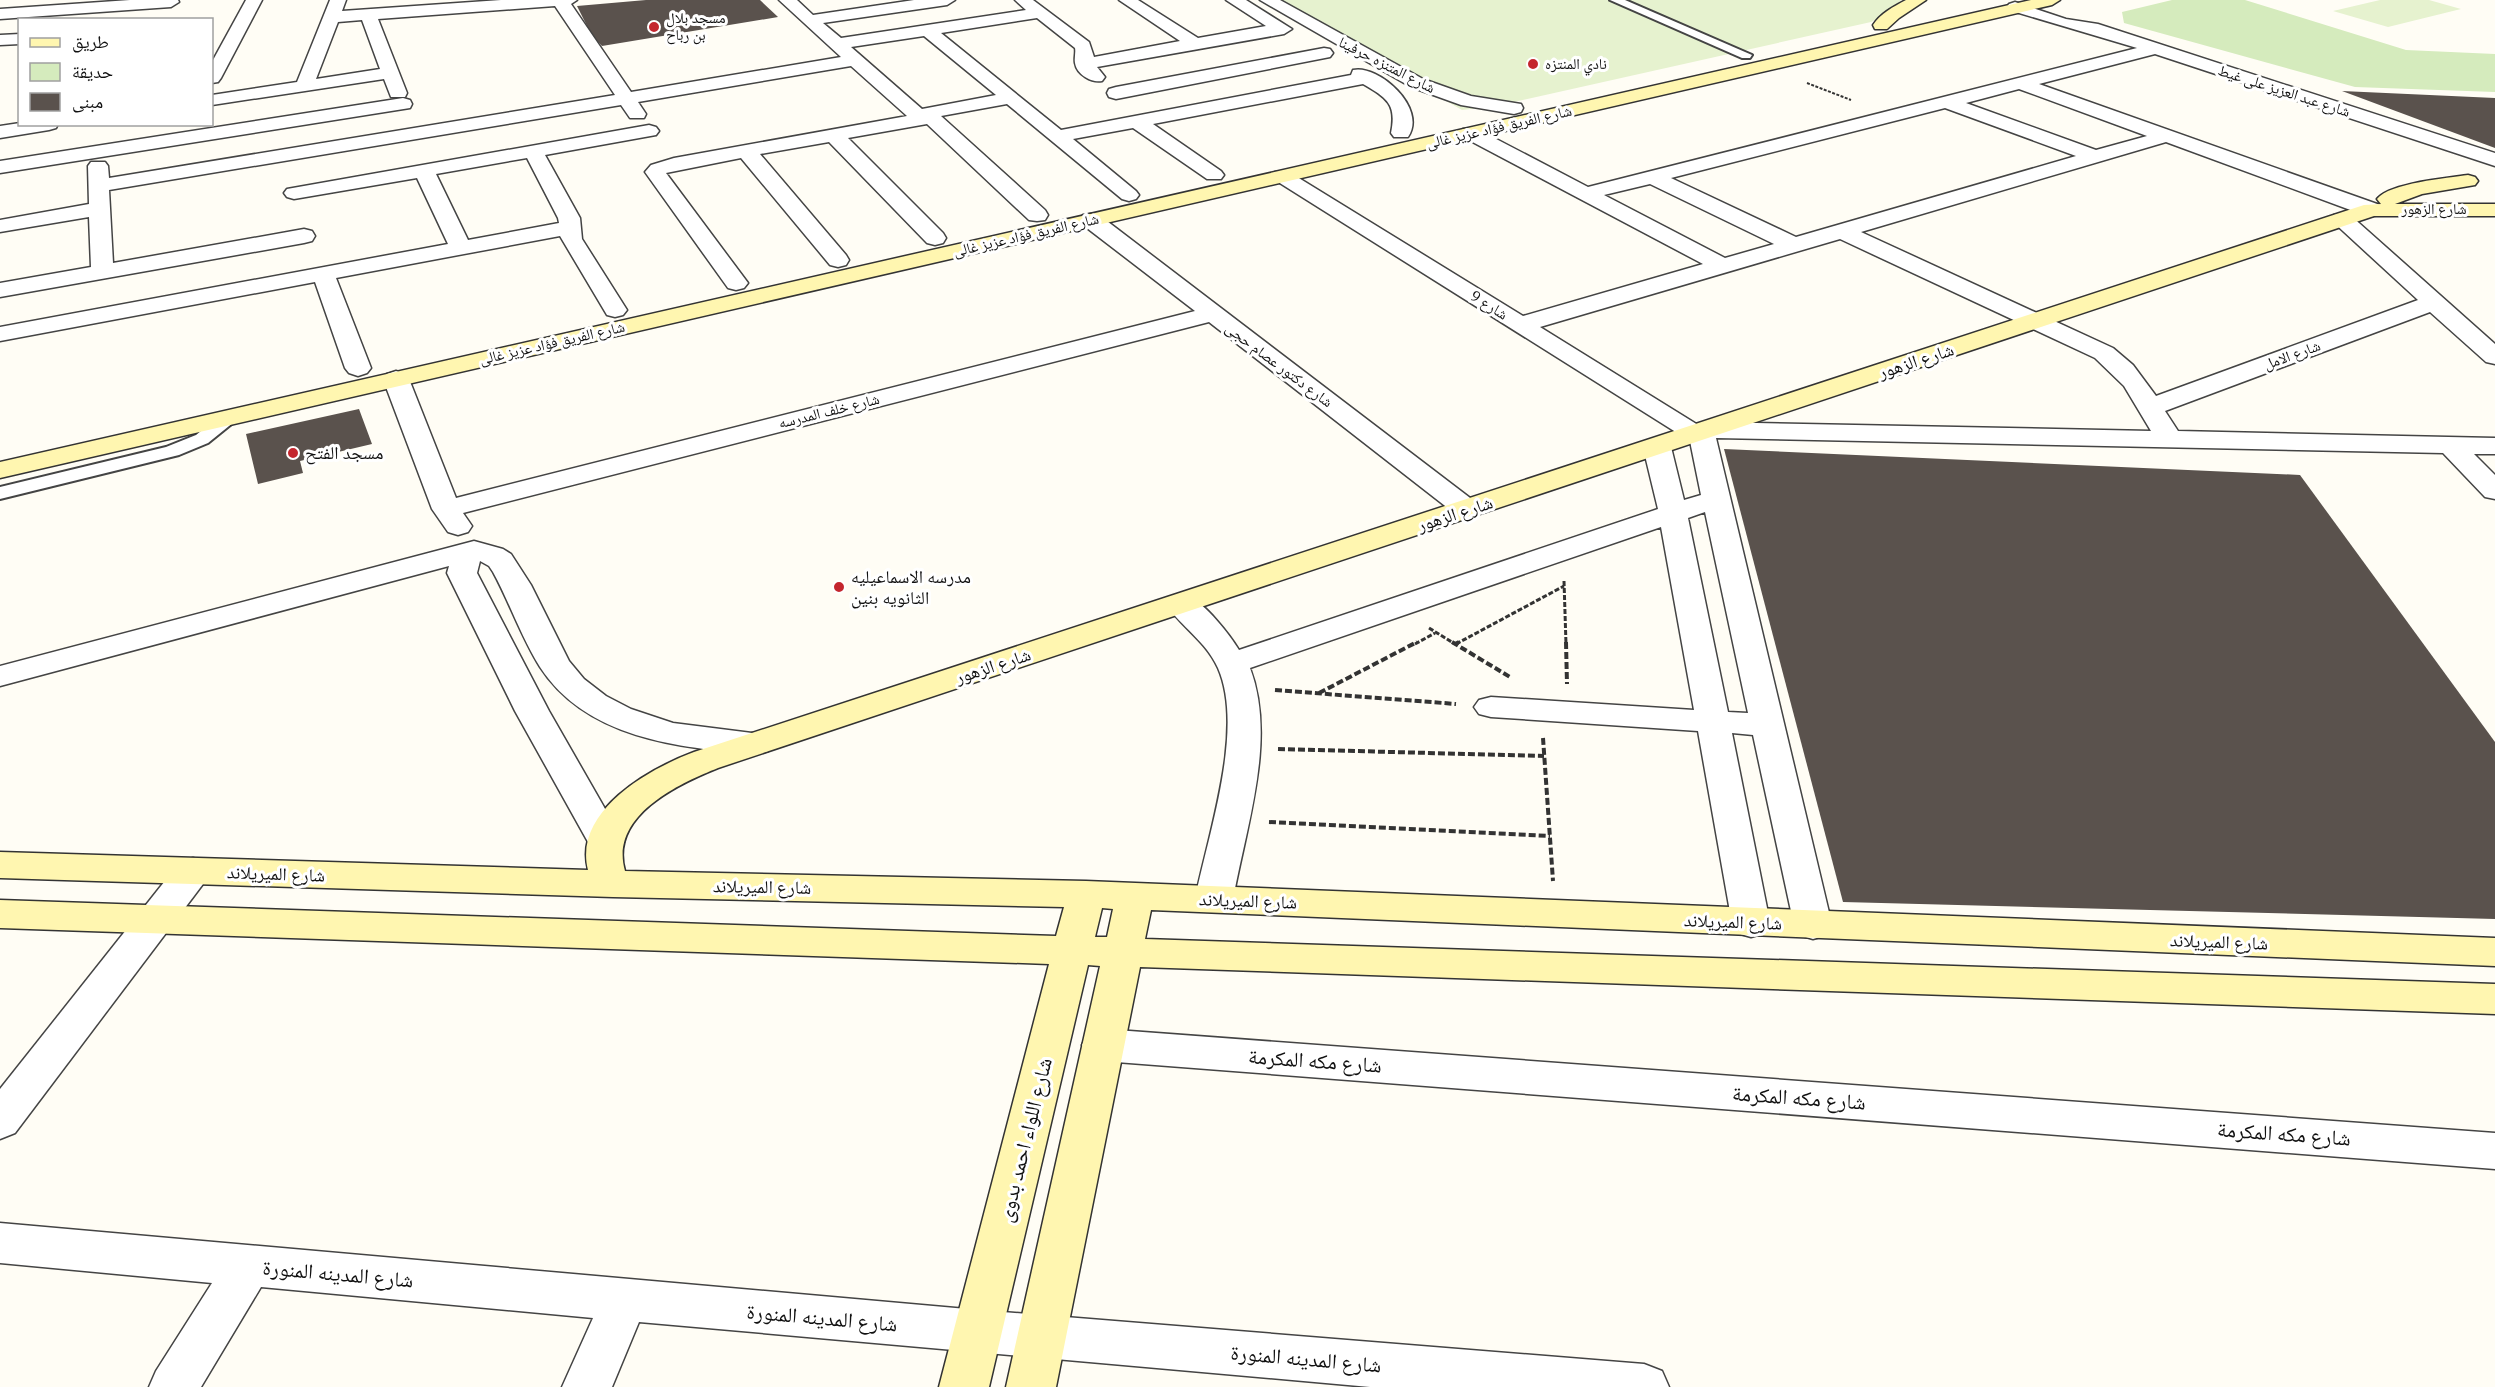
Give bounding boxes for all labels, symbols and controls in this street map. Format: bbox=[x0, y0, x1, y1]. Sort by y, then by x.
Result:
place label: مسجد بلال بن رباح bbox=[666, 8, 726, 45]
legend bbox=[18, 18, 213, 126]
marker: مسجد بلال بن رباح bbox=[647, 20, 661, 34]
text: طريق bbox=[72, 30, 109, 53]
street label: شارع المتنزه حرفينا bbox=[1335, 32, 1439, 98]
place label: نادي المنتزه bbox=[1545, 54, 1607, 76]
marker: نادي المنتزه bbox=[1526, 57, 1540, 71]
text: حديقة bbox=[72, 60, 113, 83]
street label: شارع عبد العزيز على غيط bbox=[2215, 60, 2353, 122]
text: مبنى bbox=[72, 90, 103, 113]
street label: شارع الفريق فؤاد عزيز غالى bbox=[1424, 101, 1574, 153]
street label: شارع الزهور bbox=[2400, 199, 2467, 219]
street label: شارع الفريق فؤاد عزيز غالى bbox=[951, 209, 1101, 261]
street label: شارع 9 bbox=[1466, 286, 1512, 324]
street label: شارع الفريق فؤاد عزيز غالى bbox=[477, 317, 627, 369]
street label: شارع دكتور عصام حجى bbox=[1221, 318, 1337, 412]
street label: شارع الامل bbox=[2261, 335, 2323, 374]
street label: شارع الزهور bbox=[1874, 337, 1957, 384]
street label: شارع خلف المدرسه bbox=[776, 389, 882, 433]
place label: مسجد الفتح bbox=[305, 441, 383, 465]
marker: مسجد الفتح bbox=[286, 446, 300, 460]
street label: شارع الزهور bbox=[1413, 490, 1496, 537]
place label: مدرسه الاسماعيليه الثانويه بنين bbox=[851, 565, 971, 609]
marker: مدرسه الاسماعيليه الثانويه بنين bbox=[832, 580, 846, 594]
street label: شارع الزهور bbox=[951, 642, 1034, 689]
street label: شارع الميريلاند bbox=[226, 860, 326, 887]
street label: شارع الميريلاند bbox=[713, 874, 811, 899]
street label: شارع الميريلاند bbox=[1198, 887, 1298, 914]
street label: شارع الميريلاند bbox=[1683, 908, 1783, 935]
street label: شارع الميريلاند bbox=[2169, 928, 2269, 955]
street label: شارع مكه المكرمة bbox=[1247, 1041, 1383, 1079]
street label: شارع اللواء احمد بدوى bbox=[990, 1055, 1058, 1225]
street label: شارع مكه المكرمة bbox=[1731, 1078, 1867, 1116]
street label: شارع مكه المكرمة bbox=[2216, 1114, 2352, 1152]
street label: شارع المدينه المنورة bbox=[261, 1252, 415, 1294]
street label: شارع المدينه المنورة bbox=[745, 1296, 899, 1338]
street label: شارع المدينه المنورة bbox=[1229, 1337, 1383, 1379]

